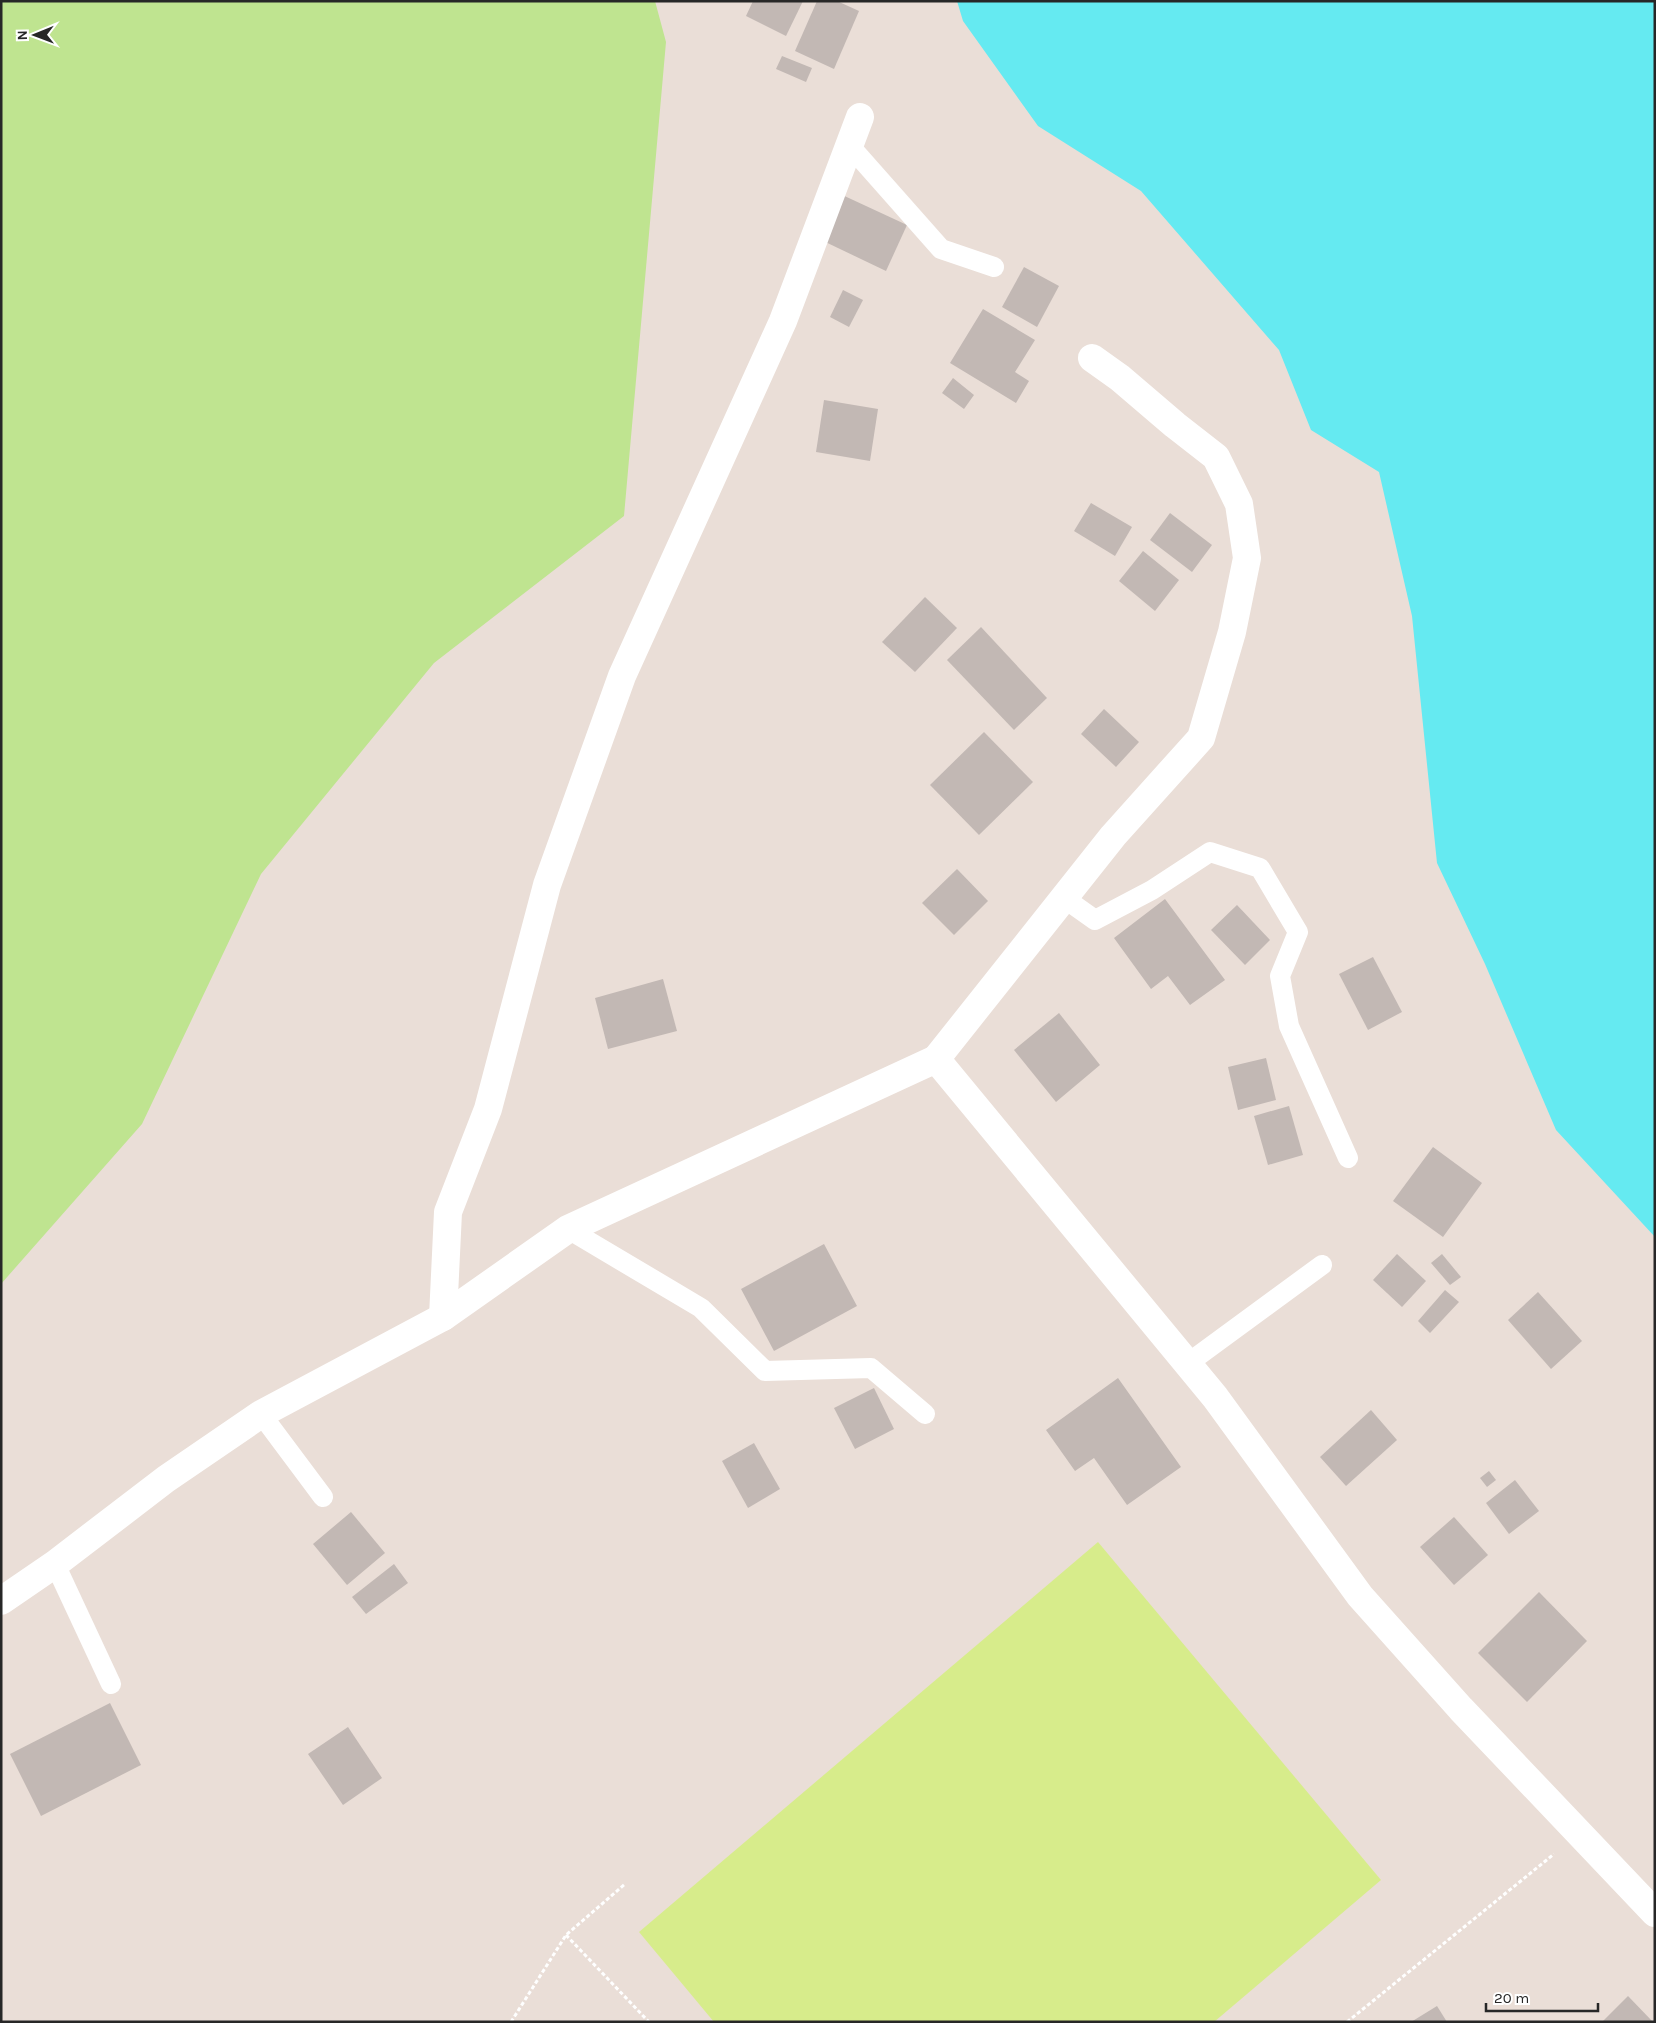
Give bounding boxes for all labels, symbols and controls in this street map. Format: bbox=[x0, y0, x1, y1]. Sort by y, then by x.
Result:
north arrow bbox=[10, 10, 60, 60]
text: N bbox=[14, 30, 31, 40]
scale bar bbox=[1486, 1980, 1598, 2012]
text: 20 m bbox=[1494, 1989, 1529, 2007]

